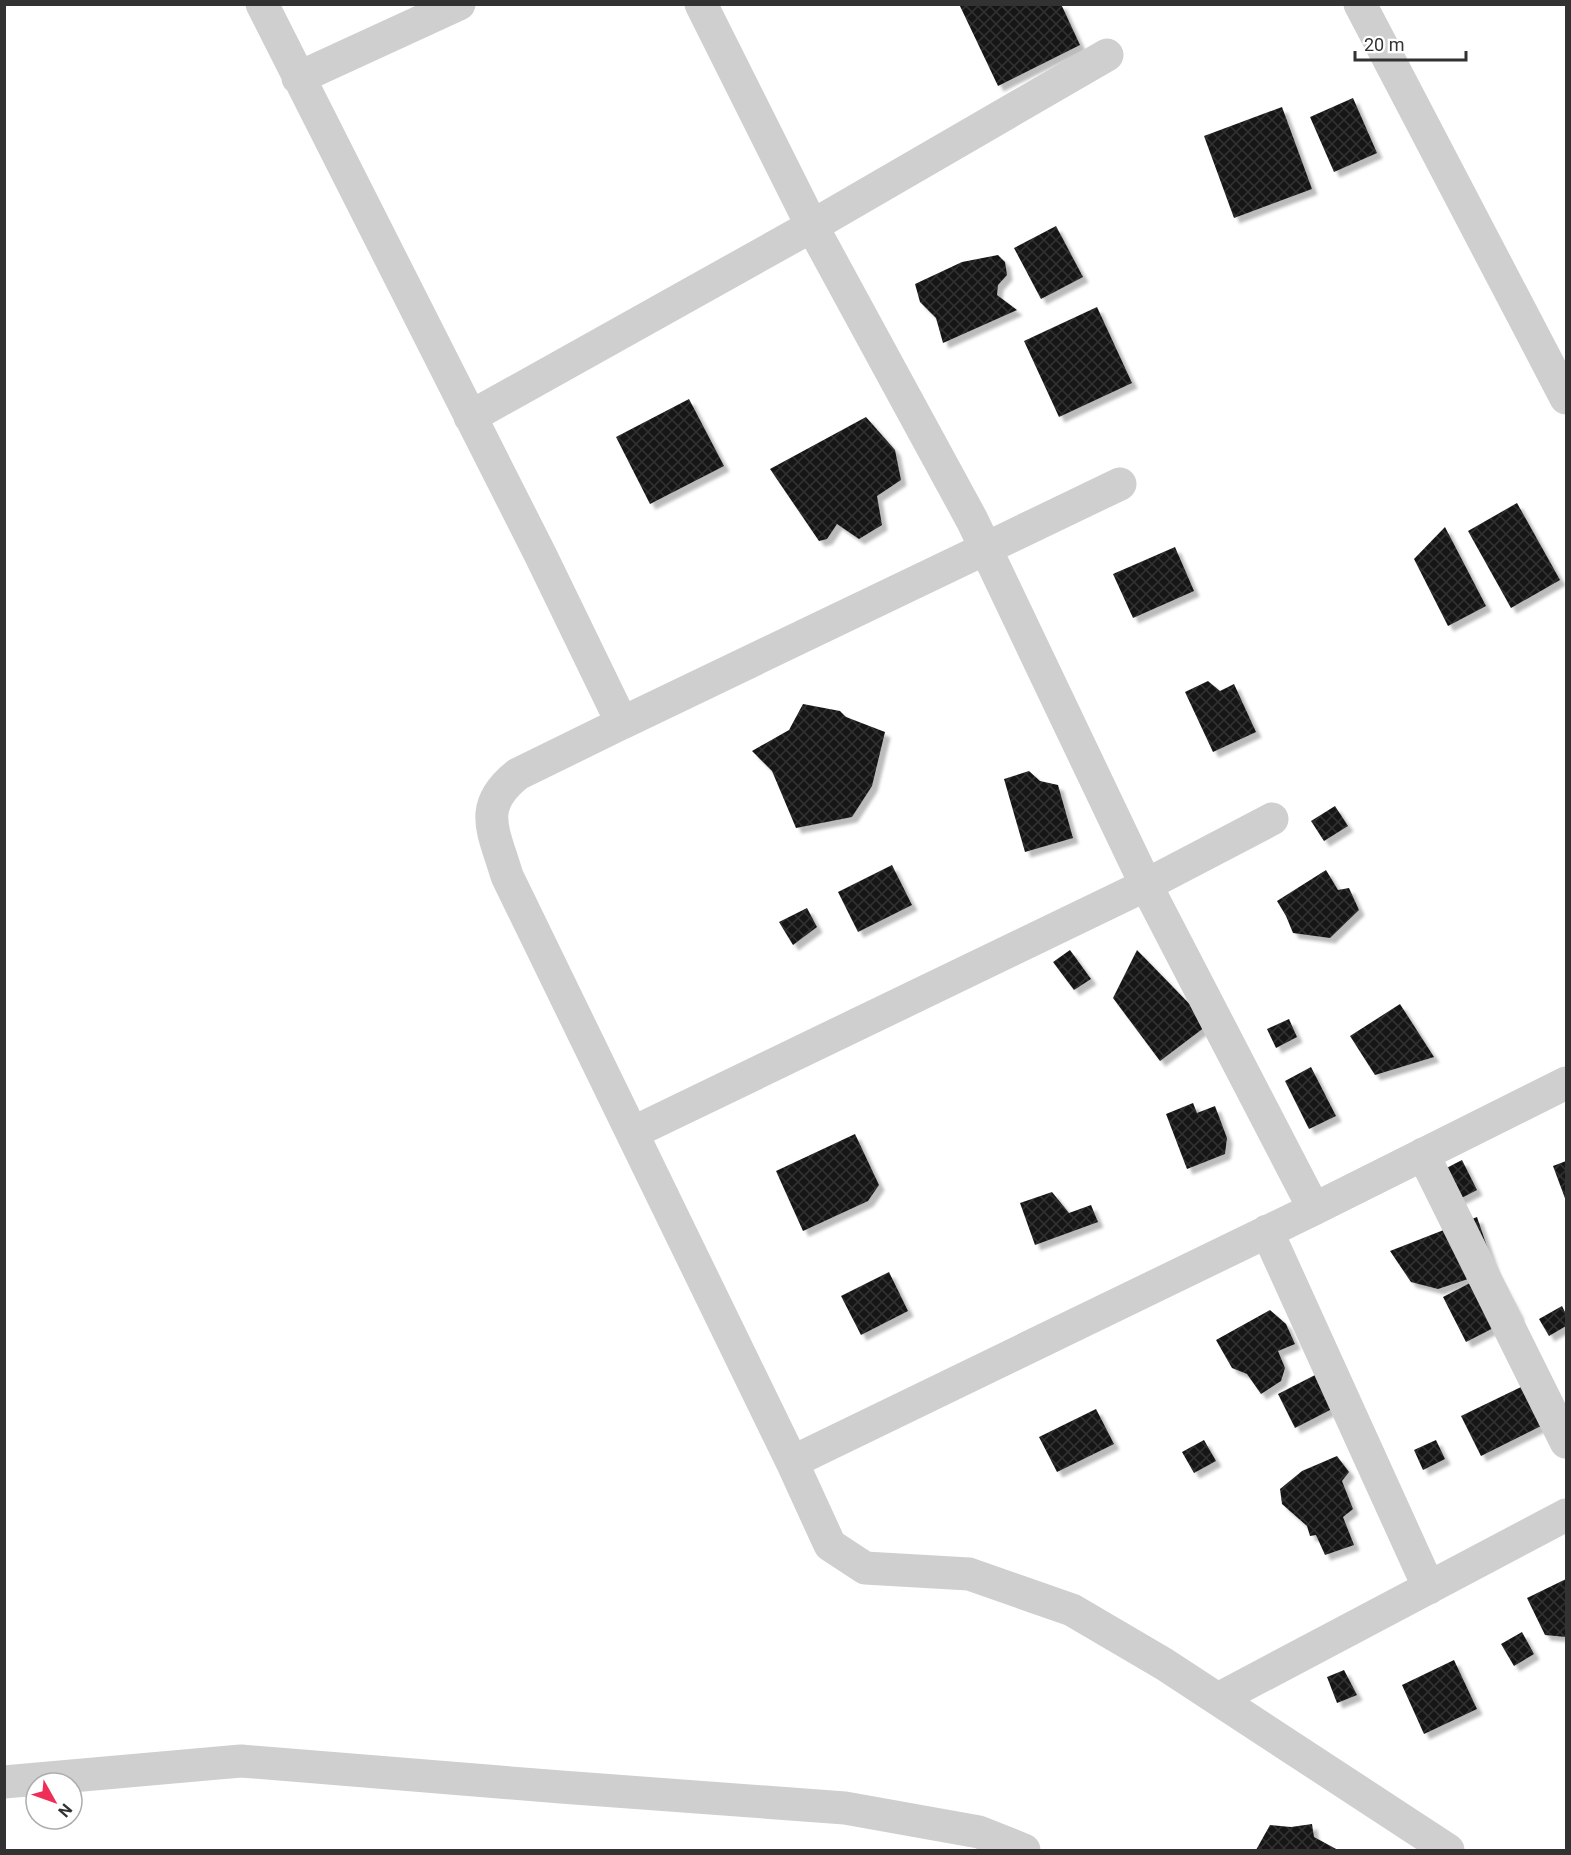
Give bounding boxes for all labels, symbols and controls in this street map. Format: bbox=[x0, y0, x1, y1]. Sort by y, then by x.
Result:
scale bar bbox=[1355, 24, 1466, 62]
text: 20 m bbox=[1364, 34, 1404, 55]
north arrow bbox=[24, 1771, 84, 1831]
text: N bbox=[54, 1800, 76, 1821]

